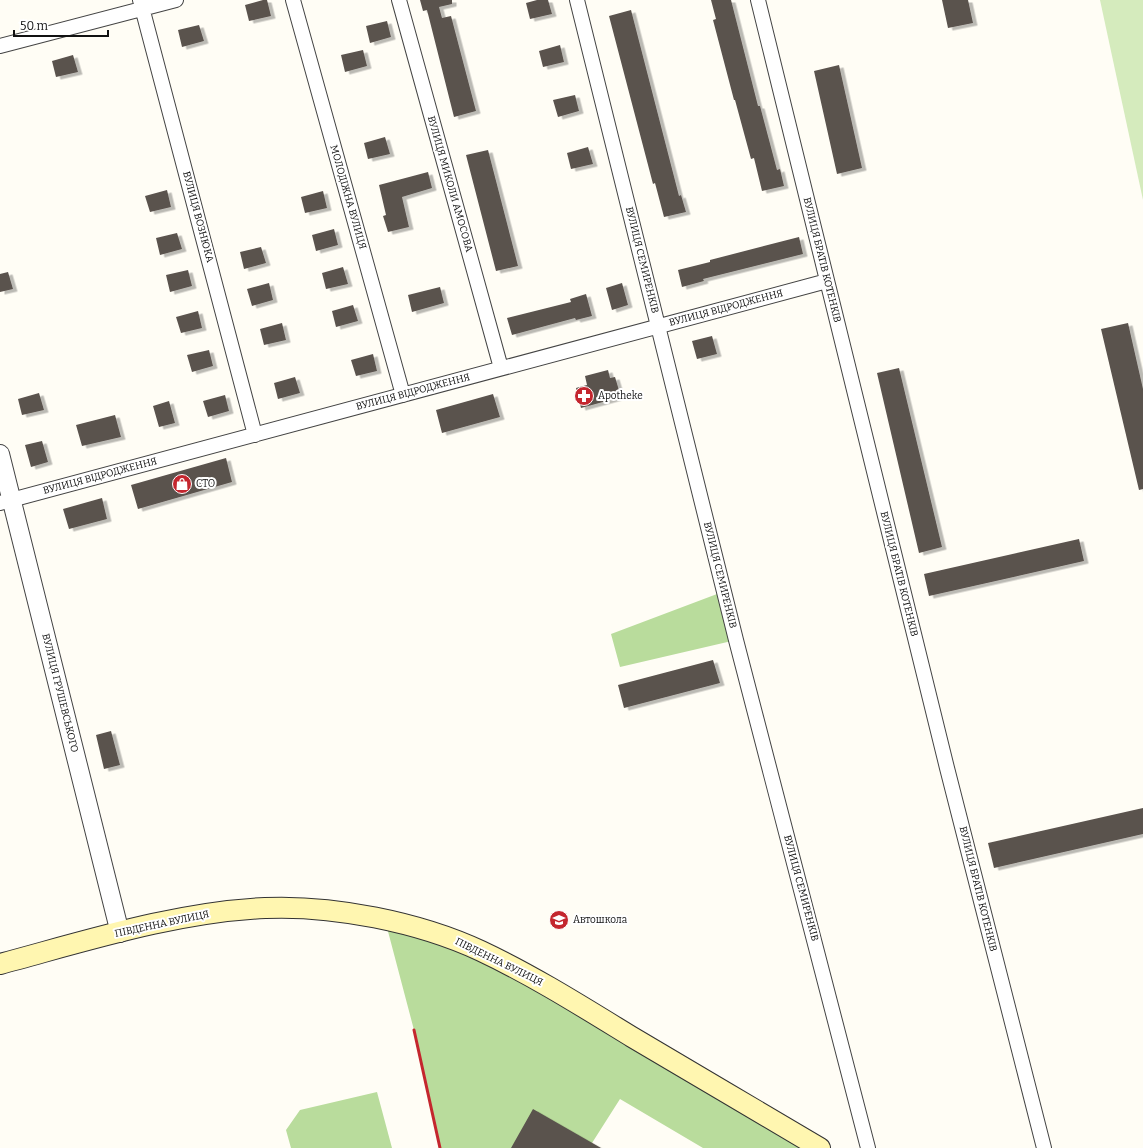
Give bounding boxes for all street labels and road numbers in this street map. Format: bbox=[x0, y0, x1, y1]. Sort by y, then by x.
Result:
street label: ВУЛИЦЯ МИКОЛИ АМОСОВА bbox=[425, 115, 475, 254]
street label: МОЛОДІЖНА ВУЛИЦЯ bbox=[327, 143, 369, 251]
street label: ВУЛИЦЯ ВОЗНЮКА bbox=[180, 170, 216, 265]
street label: ВУЛИЦЯ БРАТІВ КОТЕНКІВ bbox=[801, 196, 843, 324]
street label: ВУЛИЦЯ СЕМИРЕНКІВ bbox=[623, 205, 661, 315]
street label: ВУЛИЦЯ ВІДРОДЖЕННЯ bbox=[668, 287, 785, 329]
street label: ВУЛИЦЯ ВІДРОДЖЕННЯ bbox=[355, 371, 472, 413]
street label: ВУЛИЦЯ ВІДРОДЖЕННЯ bbox=[42, 455, 159, 497]
street label: ВУЛИЦЯ БРАТІВ КОТЕНКІВ bbox=[878, 510, 920, 638]
street label: ВУЛИЦЯ СЕМИРЕНКІВ bbox=[701, 520, 739, 630]
street label: ВУЛИЦЯ ГРУШЕВСЬКОГО bbox=[39, 632, 81, 754]
street label: ВУЛИЦЯ БРАТІВ КОТЕНКІВ bbox=[957, 825, 999, 953]
street label: ВУЛИЦЯ СЕМИРЕНКІВ bbox=[781, 834, 821, 942]
street label: ПІВДЕННА ВУЛИЦЯ bbox=[114, 908, 211, 940]
street label: ПІВДЕННА ВУЛИЦЯ bbox=[453, 936, 545, 989]

